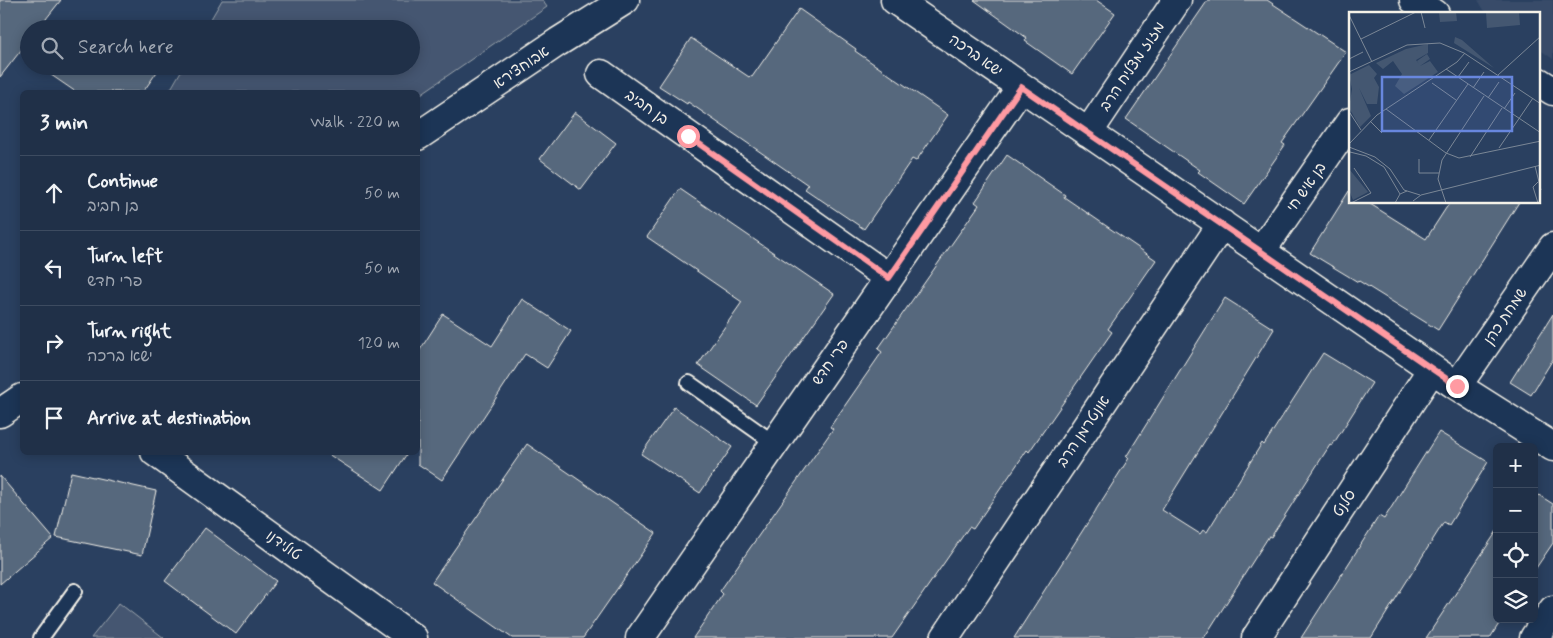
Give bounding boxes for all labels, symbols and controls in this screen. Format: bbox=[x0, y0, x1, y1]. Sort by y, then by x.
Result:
inset map bbox=[1349, 12, 1540, 204]
street label: מזוז מצליח הרב bbox=[1096, 18, 1170, 115]
search box bbox=[20, 20, 420, 75]
street label: ישא ברכה bbox=[944, 30, 1006, 82]
icon: search bbox=[38, 34, 66, 62]
text: Search here bbox=[78, 35, 174, 60]
street label: אבוחצירא bbox=[490, 42, 554, 94]
street label: בן חביב bbox=[621, 86, 672, 130]
text: 3 min bbox=[40, 109, 88, 137]
text: Walk · 220 m bbox=[310, 112, 400, 133]
route start bbox=[677, 125, 700, 148]
street label: בן איש חי bbox=[1282, 159, 1331, 216]
text: Continue bbox=[87, 169, 158, 194]
icon: ahead bbox=[40, 179, 68, 207]
text: 50 m bbox=[364, 183, 400, 204]
text: בן חביב bbox=[87, 196, 139, 217]
text: Turn left bbox=[87, 244, 163, 269]
icon: left bbox=[40, 254, 68, 282]
text: 50 m bbox=[364, 258, 400, 279]
text: פרי חדש bbox=[87, 271, 143, 292]
street label: שמחת כהן bbox=[1479, 284, 1532, 349]
text: Turn right bbox=[87, 319, 171, 344]
icon: right bbox=[40, 329, 68, 357]
text: 120 m bbox=[358, 333, 400, 354]
street label: פרי חדש bbox=[808, 336, 854, 390]
text: ישא ברכה bbox=[87, 346, 153, 367]
route end bbox=[1446, 375, 1469, 398]
street label: אונטרמן הרב bbox=[1053, 392, 1115, 471]
icon: arrive bbox=[40, 404, 68, 432]
text: Arrive at destination bbox=[87, 406, 251, 431]
map controls bbox=[1493, 443, 1538, 623]
button: + bbox=[1493, 443, 1538, 488]
street label: סלנט bbox=[1329, 486, 1361, 521]
button: − bbox=[1493, 488, 1538, 533]
street label: טולידנו bbox=[261, 526, 305, 566]
button: locate bbox=[1493, 533, 1538, 578]
button: layers bbox=[1493, 578, 1538, 623]

